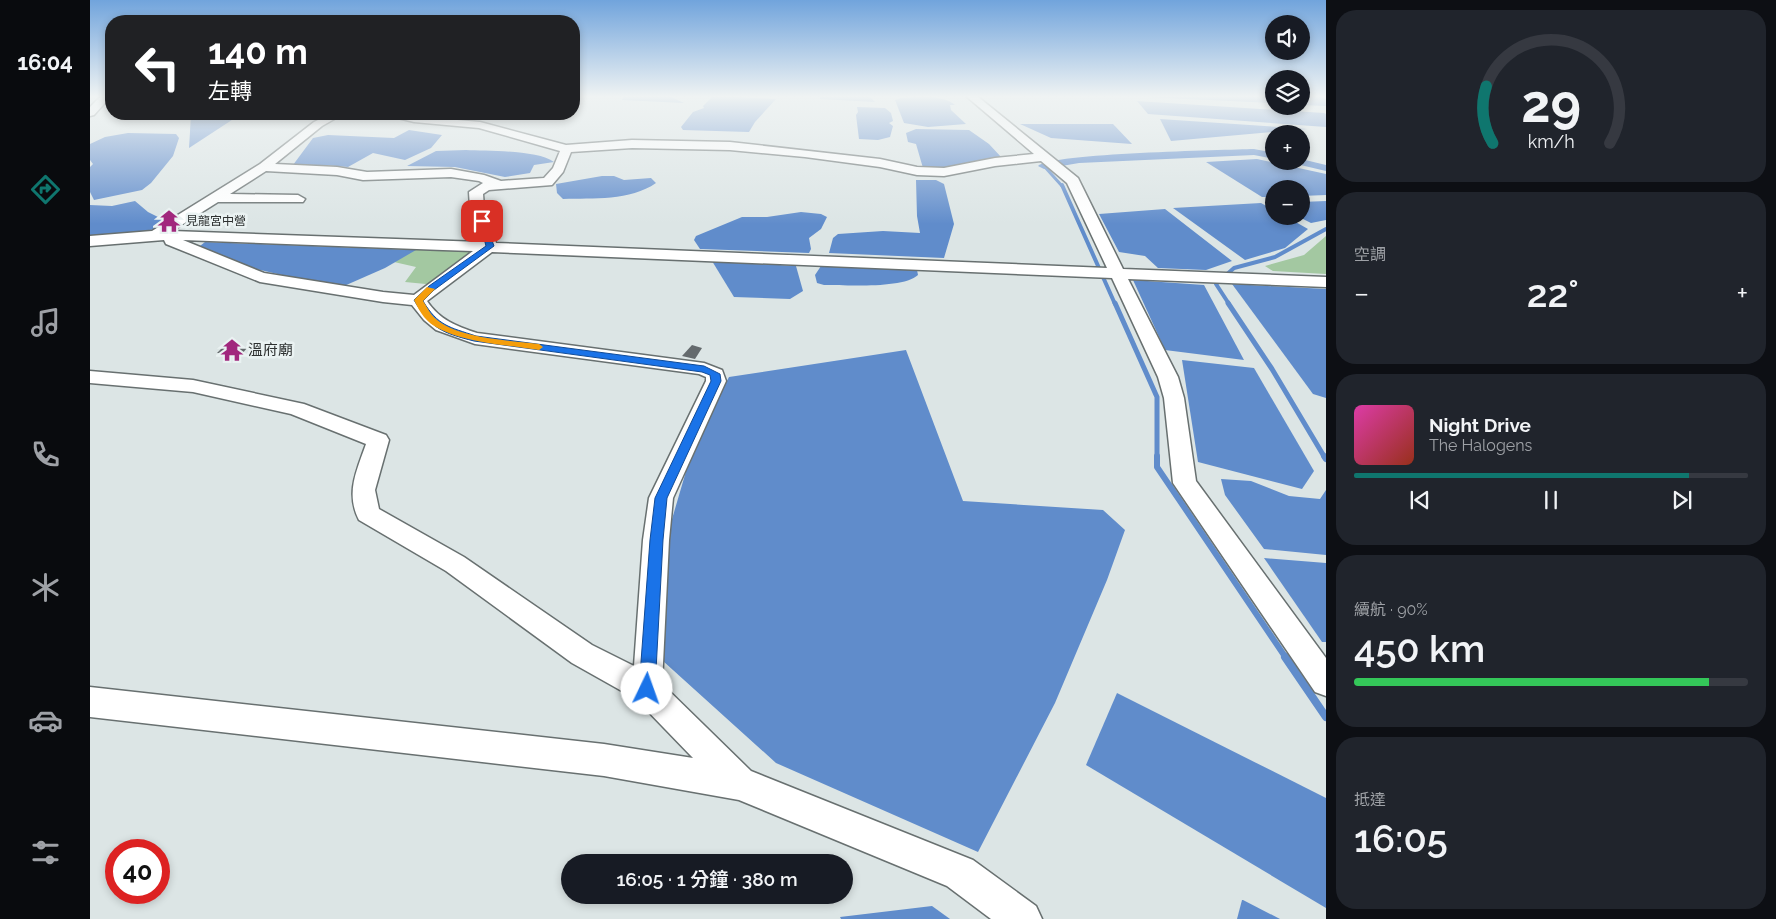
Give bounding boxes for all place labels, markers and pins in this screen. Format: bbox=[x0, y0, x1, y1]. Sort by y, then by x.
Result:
pin bbox=[461, 200, 503, 242]
temple icon: 見龍宮中營 bbox=[156, 208, 182, 234]
place label: 見龍宮中營 bbox=[186, 214, 246, 228]
temple icon: 溫府廟 bbox=[219, 337, 245, 363]
place label: 溫府廟 bbox=[248, 341, 293, 359]

